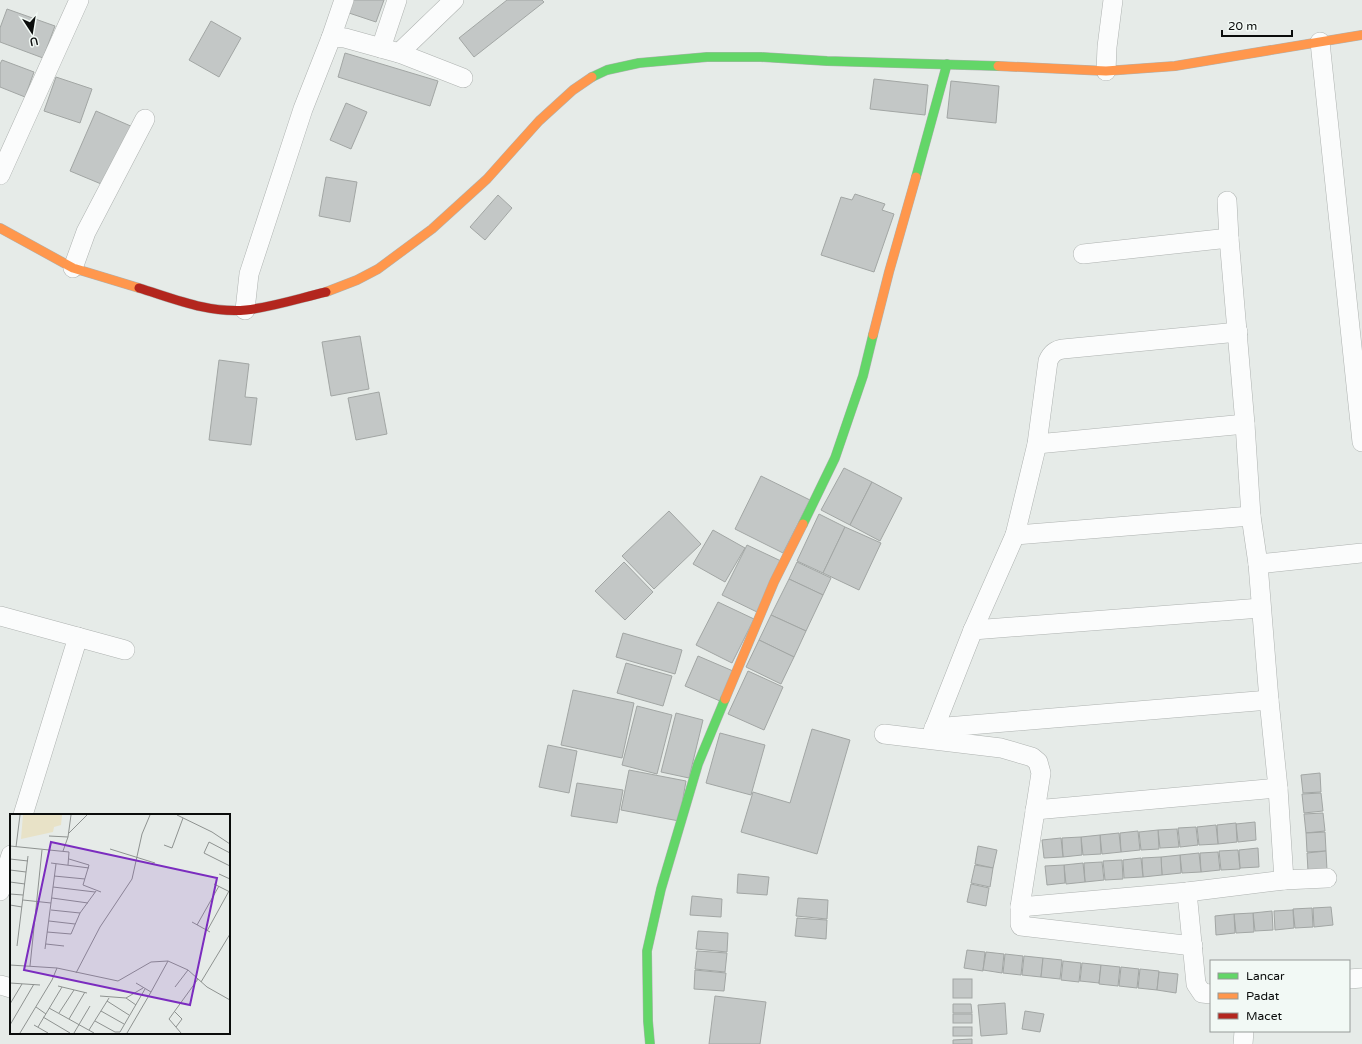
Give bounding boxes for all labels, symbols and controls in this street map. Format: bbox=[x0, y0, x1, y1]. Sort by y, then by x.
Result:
north arrow bbox=[12, 12, 52, 52]
scale bar bbox=[1222, 12, 1292, 38]
text: 20 m bbox=[1228, 19, 1257, 33]
text: U bbox=[29, 34, 39, 49]
inset map bbox=[10, 814, 230, 1034]
legend bbox=[1210, 960, 1350, 1032]
text: Lancar bbox=[1246, 969, 1285, 983]
text: Padat bbox=[1246, 989, 1280, 1003]
text: Macet bbox=[1246, 1009, 1282, 1023]

